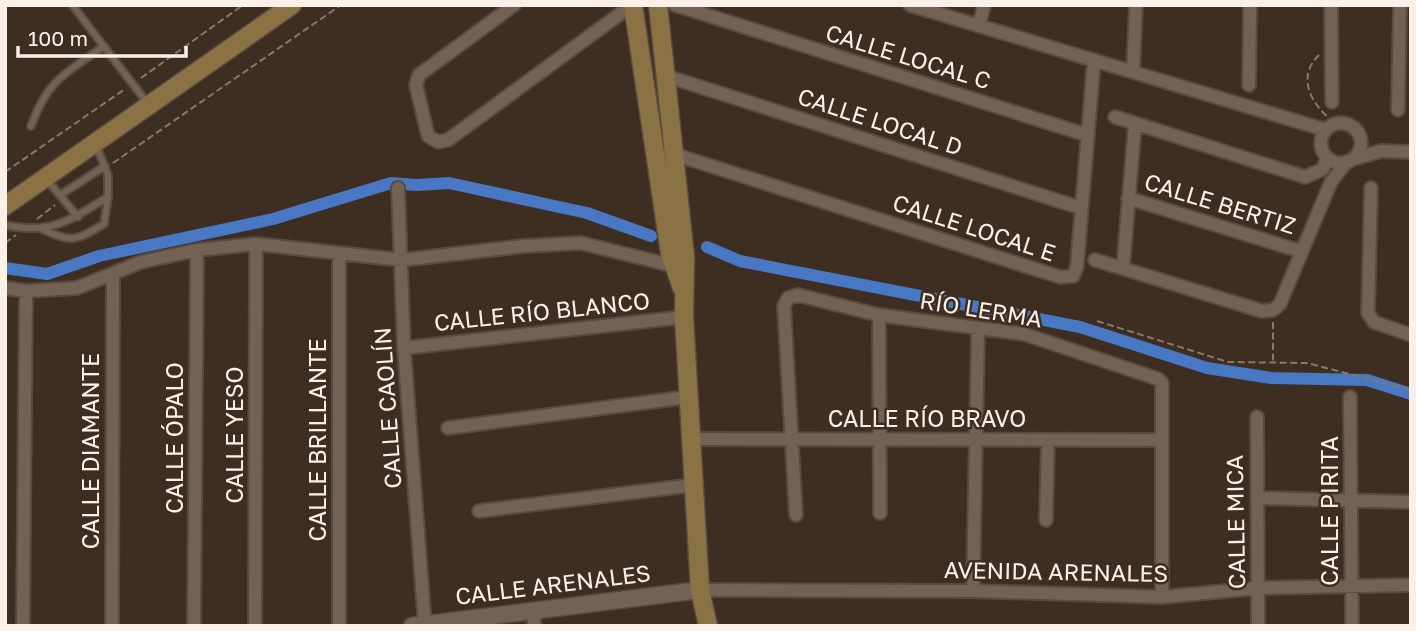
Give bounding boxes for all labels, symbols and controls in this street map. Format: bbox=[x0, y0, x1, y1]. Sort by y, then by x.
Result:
scale bar bbox=[18, 14, 186, 58]
street label: CALLE LOCAL C bbox=[822, 18, 994, 94]
text: 100 m bbox=[28, 25, 88, 51]
street label: CALLE LOCAL D bbox=[794, 81, 966, 161]
street label: CALLE BERTIZ bbox=[1141, 167, 1299, 239]
street label: CALLE LOCAL E bbox=[889, 188, 1059, 267]
street label: CALLE RÍO BLANCO bbox=[433, 286, 651, 336]
street label: RÍO LERMA bbox=[918, 286, 1044, 333]
street label: CALLE CAOLÍN bbox=[367, 327, 407, 490]
street label: CALLE BRILLANTE bbox=[303, 339, 331, 541]
street label: CALLE DIAMANTE bbox=[76, 353, 104, 549]
street label: CALLE ÓPALO bbox=[160, 362, 188, 514]
street label: CALLE YESO bbox=[220, 366, 248, 504]
street label: CALLE RÍO BRAVO bbox=[828, 404, 1026, 432]
street label: CALLE PIRITA bbox=[1315, 436, 1343, 586]
street label: CALLE MICA bbox=[1220, 455, 1250, 589]
street label: AVENIDA ARENALES bbox=[944, 555, 1168, 587]
street label: CALLE ARENALES bbox=[454, 558, 652, 610]

